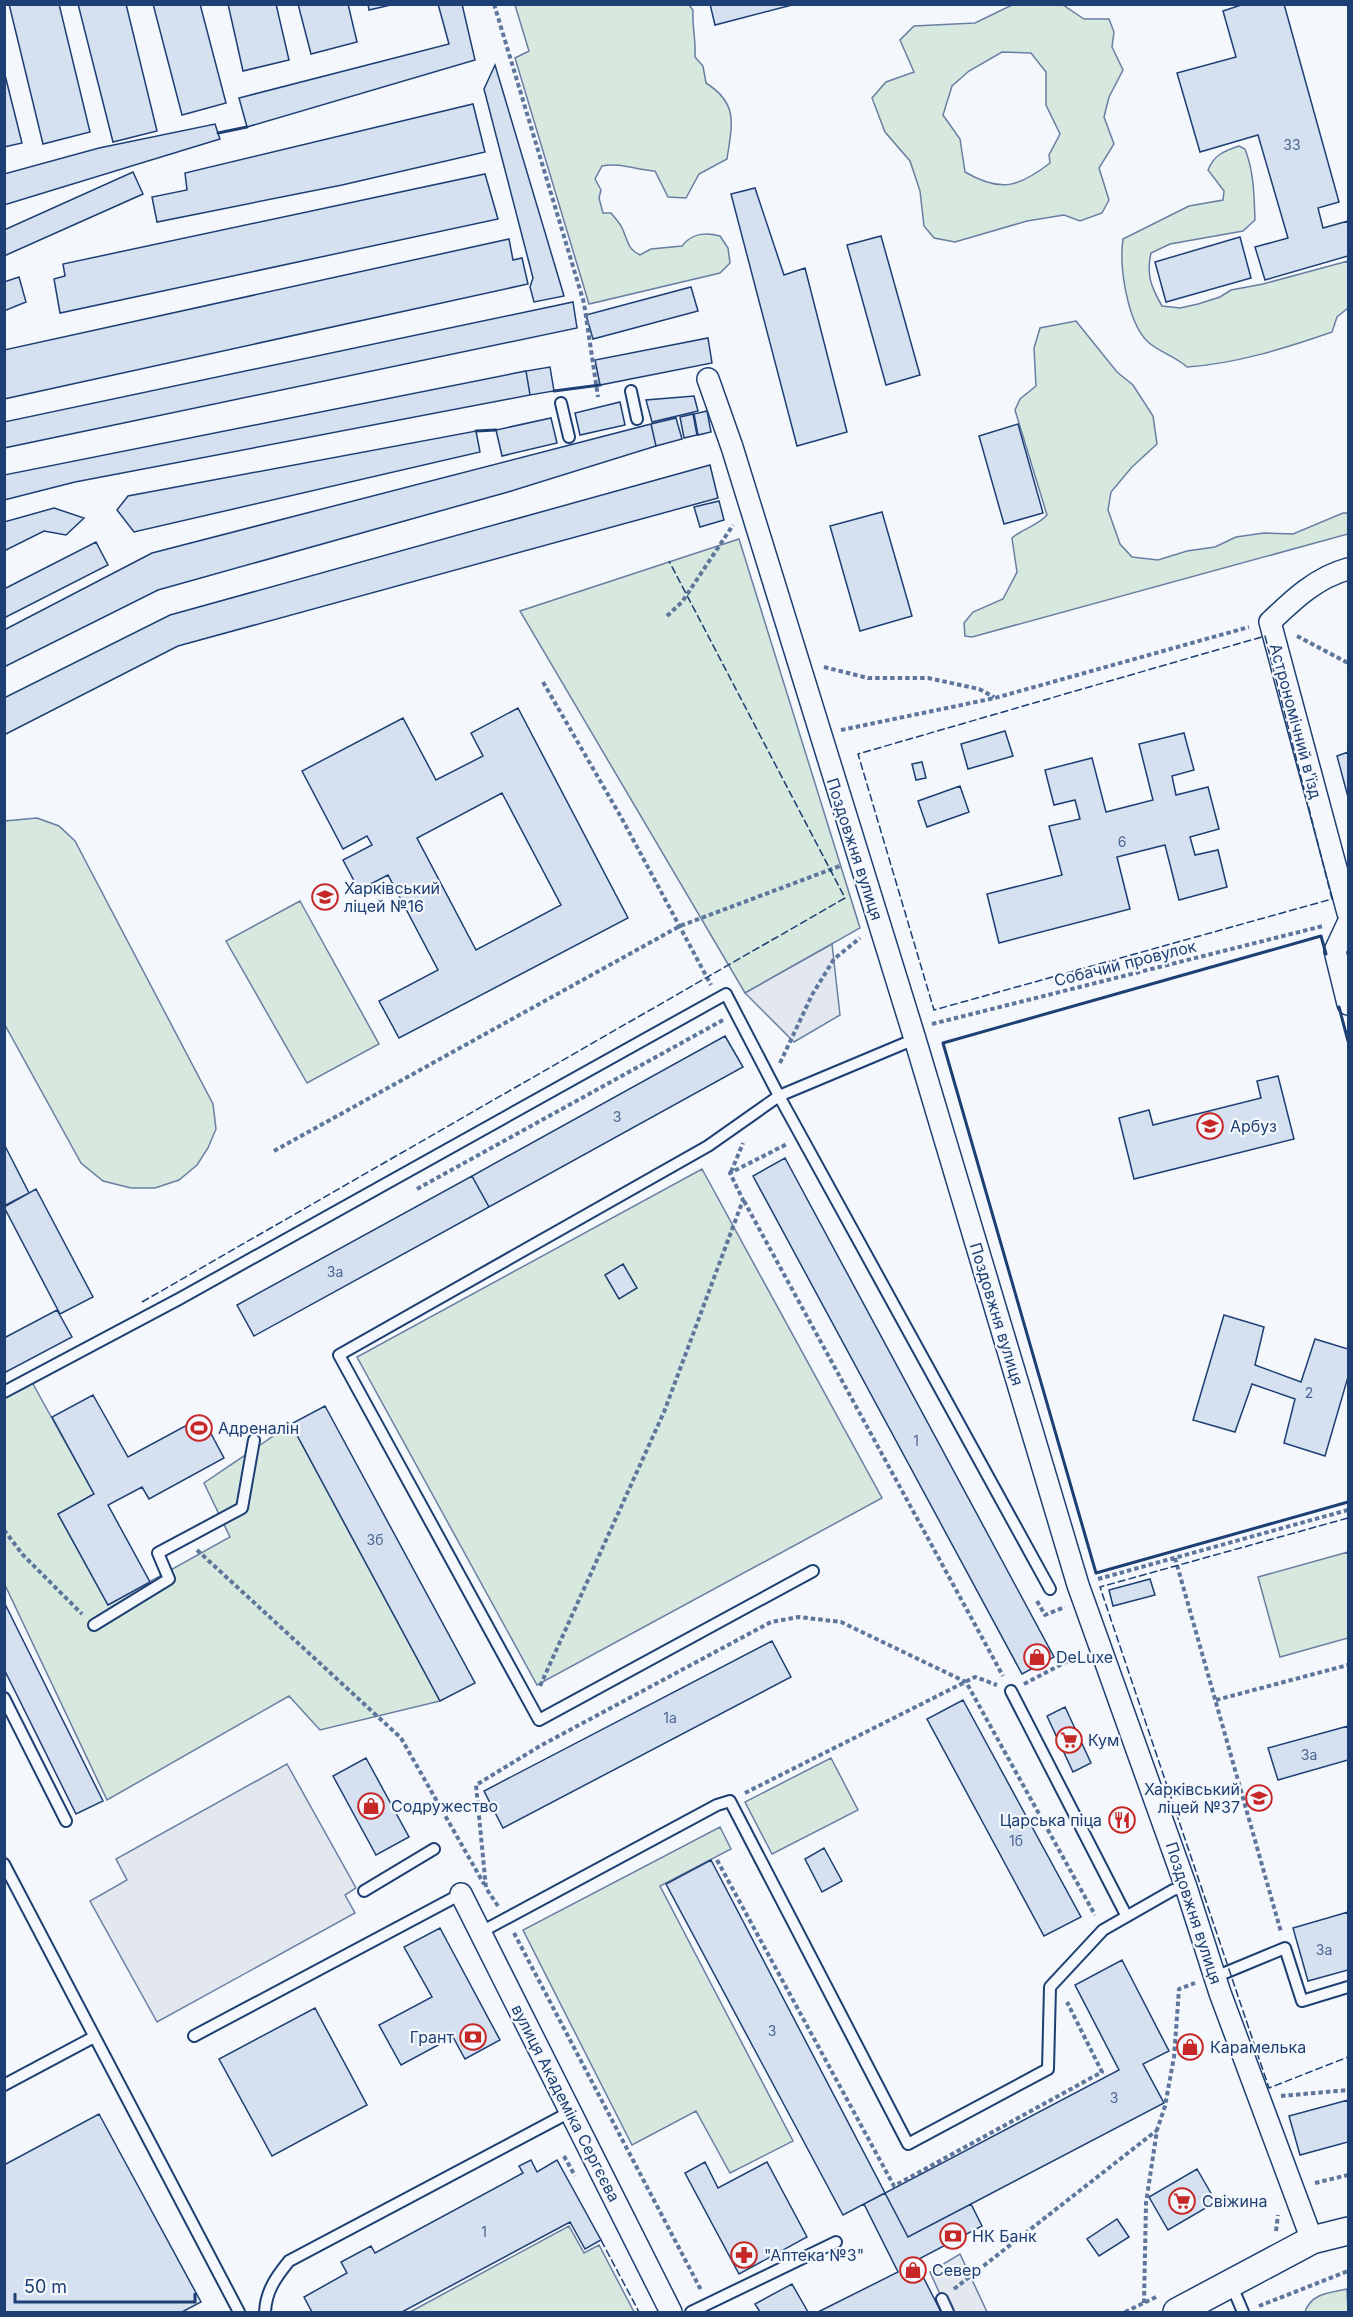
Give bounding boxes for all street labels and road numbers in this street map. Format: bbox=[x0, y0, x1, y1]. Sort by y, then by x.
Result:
street label: Астрономічний в'їзд bbox=[1266, 641, 1326, 801]
street label: Поздовжня вулиця bbox=[823, 775, 887, 923]
street label: Собачий провулок bbox=[1052, 936, 1199, 990]
street label: Поздовжня вулиця bbox=[966, 1240, 1028, 1388]
street label: Поздовжня вулиця bbox=[1162, 1839, 1226, 1987]
street label: вулиця Академіка Сергєєва bbox=[507, 2001, 625, 2205]

